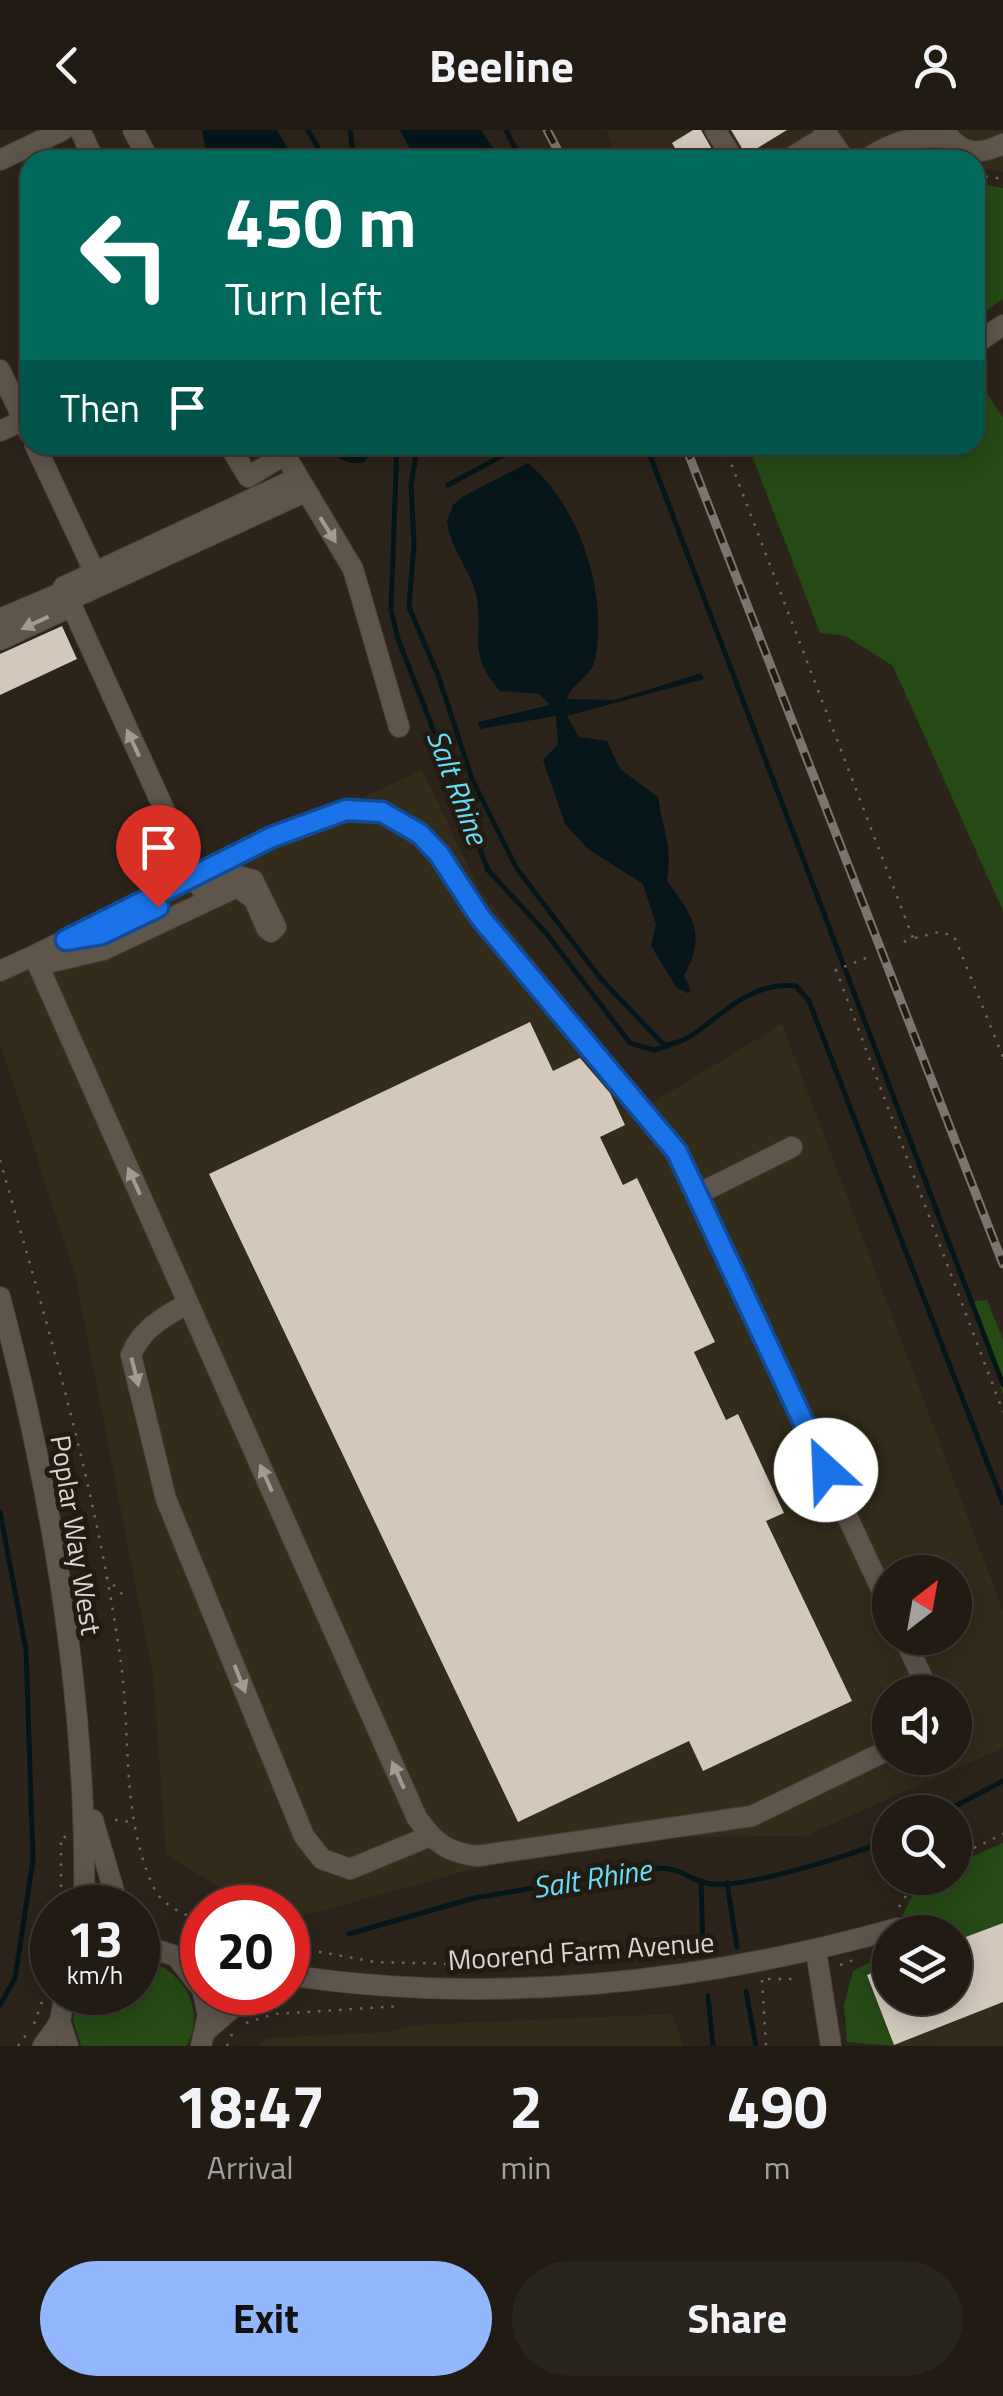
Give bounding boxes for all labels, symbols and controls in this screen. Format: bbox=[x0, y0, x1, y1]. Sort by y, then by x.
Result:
text: Beeline bbox=[429, 31, 574, 99]
icon: back bbox=[40, 38, 95, 93]
icon: person bbox=[908, 38, 963, 93]
text: 450 m bbox=[225, 168, 417, 274]
icon: left bbox=[60, 190, 190, 320]
text: Turn left bbox=[225, 264, 382, 332]
text: Then bbox=[60, 379, 140, 437]
icon: arrive bbox=[160, 380, 215, 435]
one-way arrow bbox=[318, 516, 336, 544]
one-way arrow bbox=[20, 615, 49, 632]
water label: Salt Rhine bbox=[415, 723, 502, 853]
one-way arrow bbox=[125, 728, 141, 757]
pin bbox=[116, 805, 201, 908]
icon: arrive bbox=[131, 820, 186, 875]
one-way arrow bbox=[126, 1166, 142, 1196]
one-way arrow bbox=[128, 1357, 144, 1388]
position arrow bbox=[774, 1418, 878, 1522]
street label: Poplar Way West bbox=[39, 1432, 114, 1638]
one-way arrow bbox=[258, 1463, 274, 1493]
north arrow bbox=[872, 1555, 972, 1655]
map controls bbox=[872, 1555, 972, 2015]
one-way arrow bbox=[233, 1664, 249, 1694]
button: sound bbox=[872, 1675, 972, 1775]
one-way arrow bbox=[390, 1760, 406, 1790]
button: search bbox=[872, 1795, 972, 1895]
water label: Salt Rhine bbox=[529, 1846, 657, 1910]
speed limit sign: 20 bbox=[180, 1885, 310, 2015]
text: 13 bbox=[67, 1900, 123, 1976]
button: layers bbox=[872, 1915, 972, 2015]
street label: Moorend Farm Avenue bbox=[446, 1920, 716, 1981]
text: km/h bbox=[67, 1956, 123, 1994]
text: 18:47 bbox=[175, 2060, 325, 2151]
text: 2 bbox=[509, 2060, 543, 2151]
text: 490 bbox=[727, 2060, 828, 2151]
text: Arrival bbox=[207, 2143, 294, 2191]
text: min bbox=[500, 2143, 551, 2191]
text: m bbox=[764, 2143, 791, 2191]
button: Exit bbox=[40, 2261, 492, 2376]
button: Share bbox=[512, 2261, 963, 2376]

